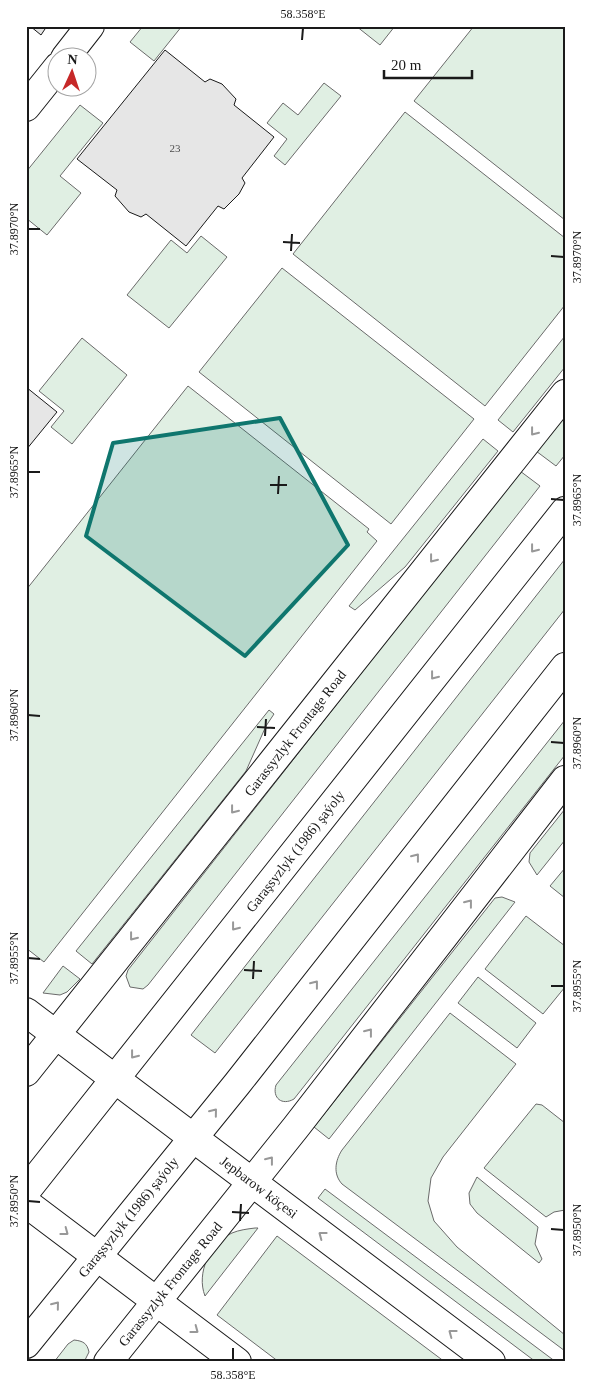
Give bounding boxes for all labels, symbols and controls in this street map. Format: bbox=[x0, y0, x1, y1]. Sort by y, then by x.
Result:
text: 58.358°E bbox=[280, 7, 326, 21]
north arrow bbox=[48, 48, 98, 98]
scale bar bbox=[384, 48, 471, 80]
text: N bbox=[67, 52, 78, 67]
text: 20 m bbox=[391, 57, 422, 73]
house number: 23 bbox=[170, 142, 181, 154]
text: 37.8970°N bbox=[7, 202, 21, 255]
text: 37.8970°N bbox=[570, 230, 584, 283]
one-way arrow bbox=[532, 426, 540, 435]
text: 37.8965°N bbox=[7, 445, 21, 498]
text: 37.8965°N bbox=[570, 473, 584, 526]
one-way arrow bbox=[532, 543, 540, 552]
one-way arrow bbox=[431, 553, 439, 562]
street label: Garassyzlyk Frontage Road bbox=[242, 667, 349, 799]
one-way arrow bbox=[430, 671, 439, 680]
text: 37.8960°N bbox=[7, 688, 21, 741]
text: 37.8960°N bbox=[570, 716, 584, 769]
street label: Garaşsyzlyk (1986) şaýoly bbox=[243, 788, 348, 916]
one-way arrow bbox=[231, 804, 240, 813]
one-way arrow bbox=[410, 853, 419, 862]
one-way arrow bbox=[463, 900, 471, 909]
one-way arrow bbox=[232, 922, 241, 931]
text: 37.8955°N bbox=[7, 931, 21, 984]
one-way arrow bbox=[130, 931, 138, 940]
text: 37.8955°N bbox=[570, 959, 584, 1012]
one-way arrow bbox=[310, 981, 318, 990]
one-way arrow bbox=[364, 1029, 372, 1038]
one-way arrow bbox=[132, 1049, 140, 1058]
one-way arrow bbox=[209, 1108, 218, 1117]
street label: Jepbarow köçesi bbox=[217, 1153, 300, 1221]
street label: Garaşsyzlyk (1986) şaýoly bbox=[75, 1154, 182, 1281]
one-way arrow bbox=[264, 1157, 272, 1166]
text: 37.8950°N bbox=[7, 1174, 21, 1227]
text: 37.8950°N bbox=[570, 1203, 584, 1256]
street label: Garassyzlyk Frontage Road bbox=[116, 1219, 225, 1349]
one-way arrow bbox=[59, 1227, 68, 1235]
one-way arrow bbox=[319, 1233, 328, 1241]
one-way arrow bbox=[51, 1302, 60, 1311]
one-way arrow bbox=[189, 1324, 199, 1333]
one-way arrow bbox=[449, 1330, 458, 1338]
text: 58.358°E bbox=[210, 1368, 256, 1382]

